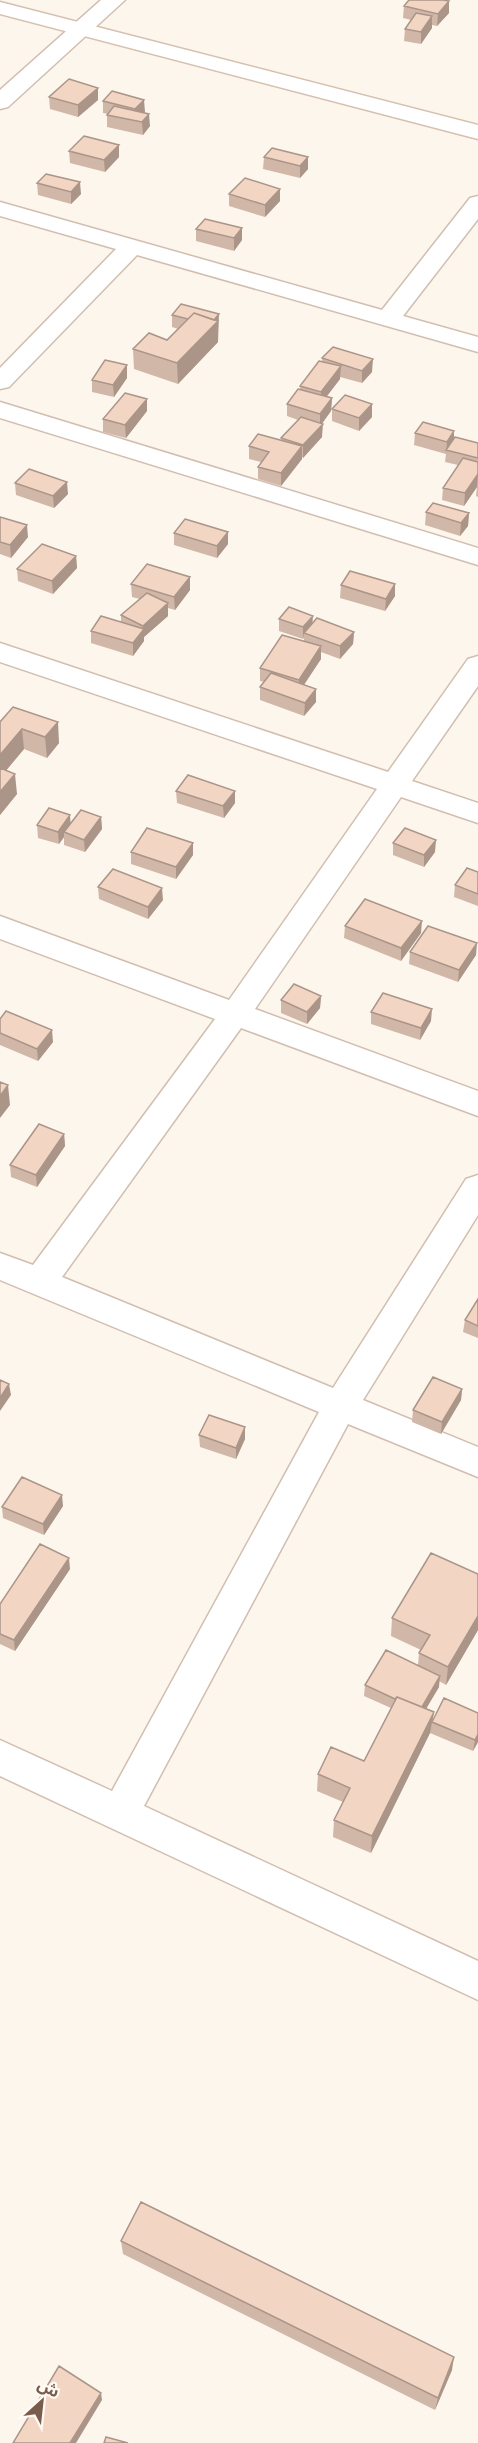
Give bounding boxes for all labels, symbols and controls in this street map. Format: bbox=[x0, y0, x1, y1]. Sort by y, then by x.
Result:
north arrow bbox=[12, 2371, 72, 2431]
text: ش bbox=[35, 2376, 62, 2402]

